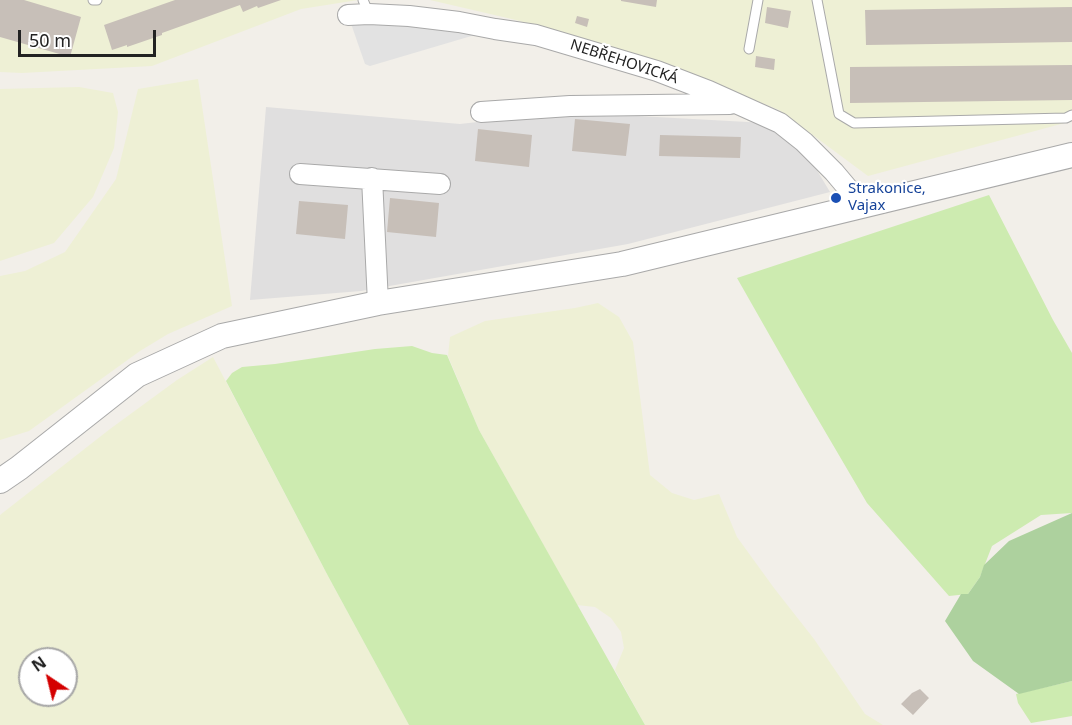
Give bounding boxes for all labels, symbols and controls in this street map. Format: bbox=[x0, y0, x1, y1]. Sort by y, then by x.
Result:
scale bar bbox=[21, 18, 159, 56]
text: 50 m bbox=[29, 28, 71, 52]
street label: NEBŘEHOVICKÁ bbox=[568, 36, 680, 88]
place label: Strakonice, Vajax bbox=[848, 180, 926, 215]
marker: Strakonice, Vajax bbox=[829, 191, 843, 205]
north arrow bbox=[18, 647, 78, 707]
text: N bbox=[27, 651, 50, 677]

